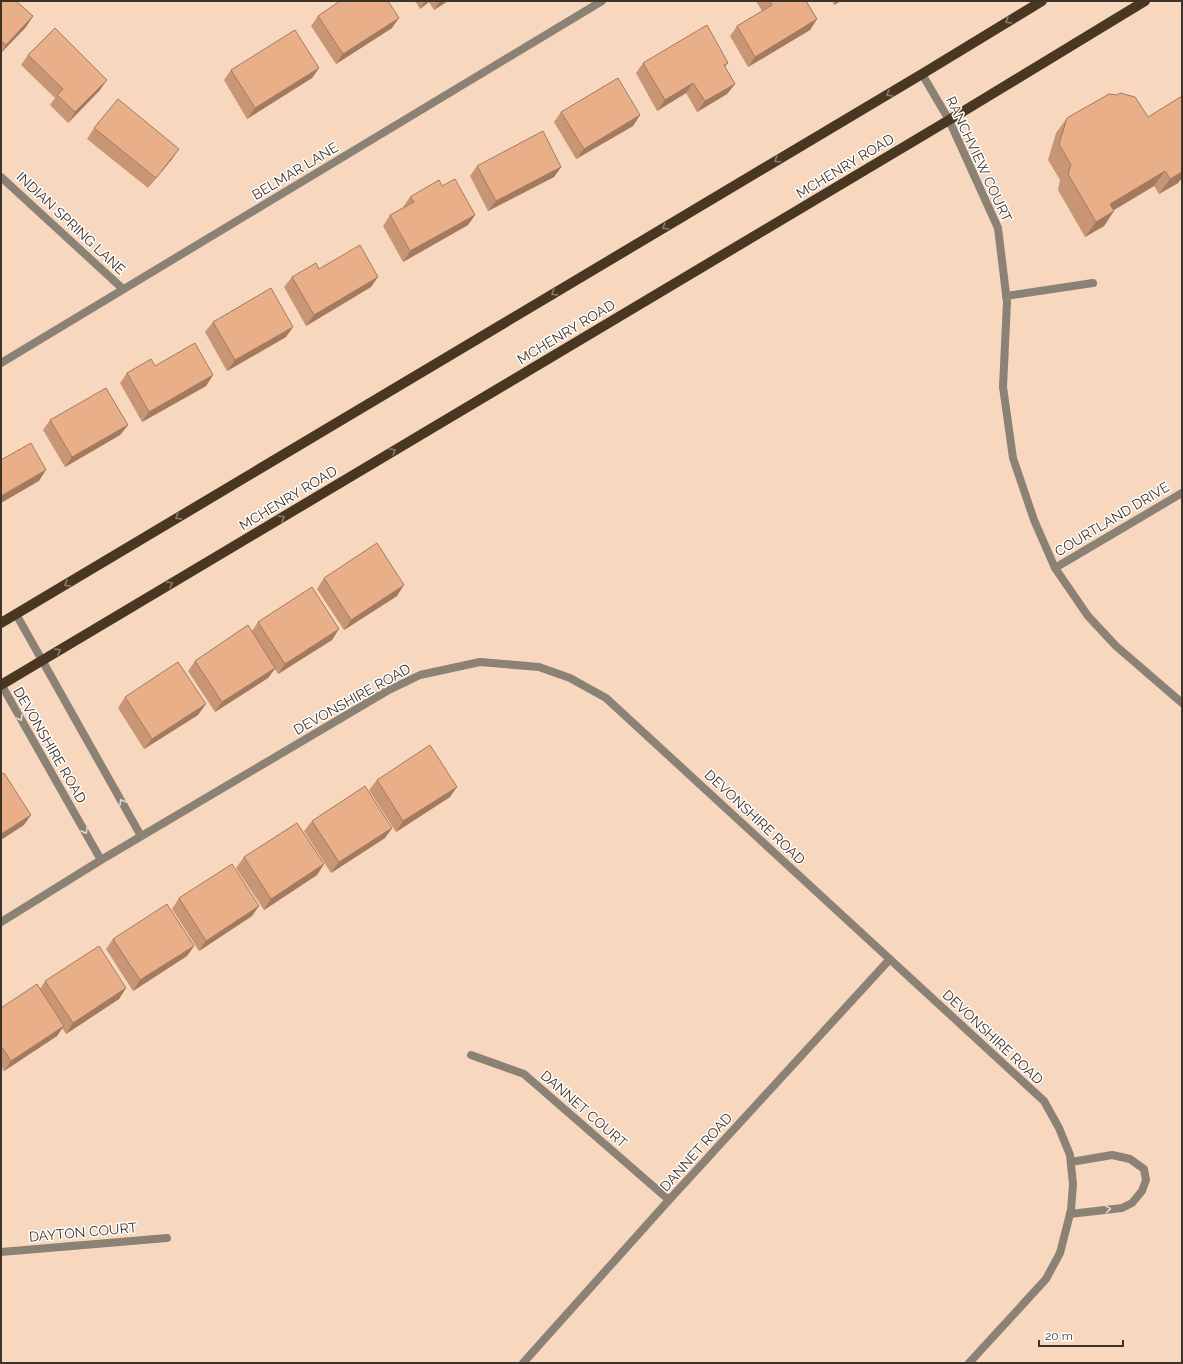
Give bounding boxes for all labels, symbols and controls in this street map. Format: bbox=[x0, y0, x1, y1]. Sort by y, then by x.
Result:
one-way arrow bbox=[1005, 17, 1012, 24]
one-way arrow bbox=[886, 89, 893, 96]
street label: RANCHVIEW COURT bbox=[943, 94, 1015, 225]
street label: MCHENRY ROAD bbox=[793, 130, 897, 202]
street label: BELMAR LANE bbox=[249, 139, 341, 203]
one-way arrow bbox=[774, 156, 781, 163]
street label: INDIAN SPRING LANE bbox=[13, 168, 129, 278]
one-way arrow bbox=[662, 222, 669, 229]
one-way arrow bbox=[551, 289, 558, 296]
street label: MCHENRY ROAD bbox=[514, 296, 618, 368]
one-way arrow bbox=[389, 448, 396, 456]
street label: MCHENRY ROAD bbox=[236, 462, 340, 534]
street label: COURTLAND DRIVE bbox=[1052, 478, 1172, 560]
one-way arrow bbox=[175, 513, 182, 520]
one-way arrow bbox=[278, 515, 285, 522]
one-way arrow bbox=[64, 579, 71, 586]
one-way arrow bbox=[166, 582, 173, 589]
one-way arrow bbox=[54, 648, 61, 655]
street label: DEVONSHIRE ROAD bbox=[291, 660, 413, 738]
street label: DEVONSHIRE ROAD bbox=[10, 684, 90, 806]
one-way arrow bbox=[16, 714, 23, 721]
street label: DEVONSHIRE ROAD bbox=[702, 766, 808, 868]
one-way arrow bbox=[119, 799, 126, 806]
one-way arrow bbox=[80, 827, 87, 834]
street label: DEVONSHIRE ROAD bbox=[940, 986, 1046, 1088]
street label: DANNET COURT bbox=[538, 1067, 631, 1151]
street label: DANNET ROAD bbox=[657, 1110, 735, 1194]
one-way arrow bbox=[1105, 1205, 1111, 1214]
street label: DAYTON COURT bbox=[28, 1219, 138, 1245]
scale bar bbox=[1039, 1322, 1123, 1348]
text: 20 m bbox=[1045, 1329, 1073, 1343]

